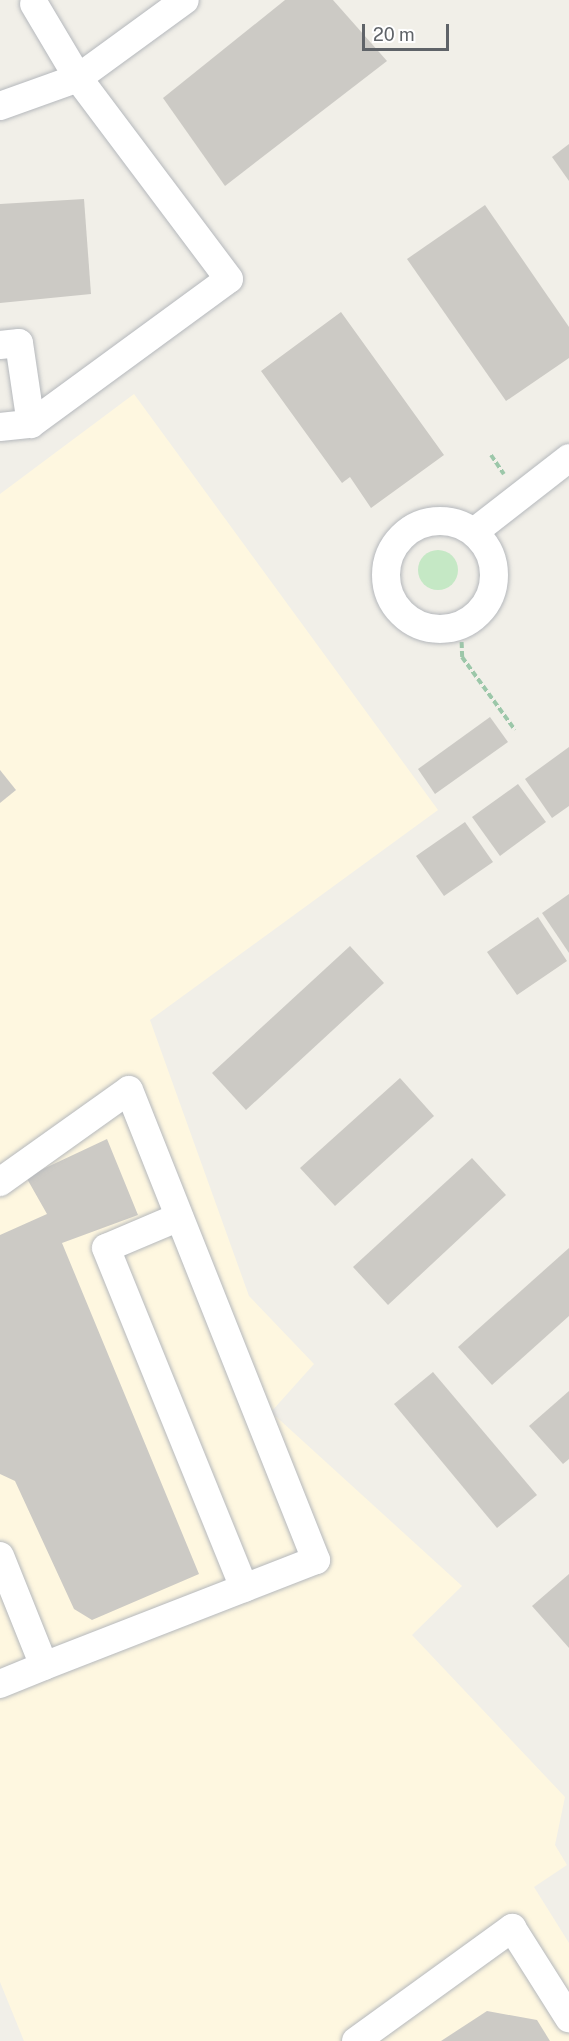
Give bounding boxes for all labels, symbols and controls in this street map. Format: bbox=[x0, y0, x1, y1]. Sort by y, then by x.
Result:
scale bar bbox=[365, 12, 452, 50]
text: 20 m bbox=[373, 24, 415, 45]

